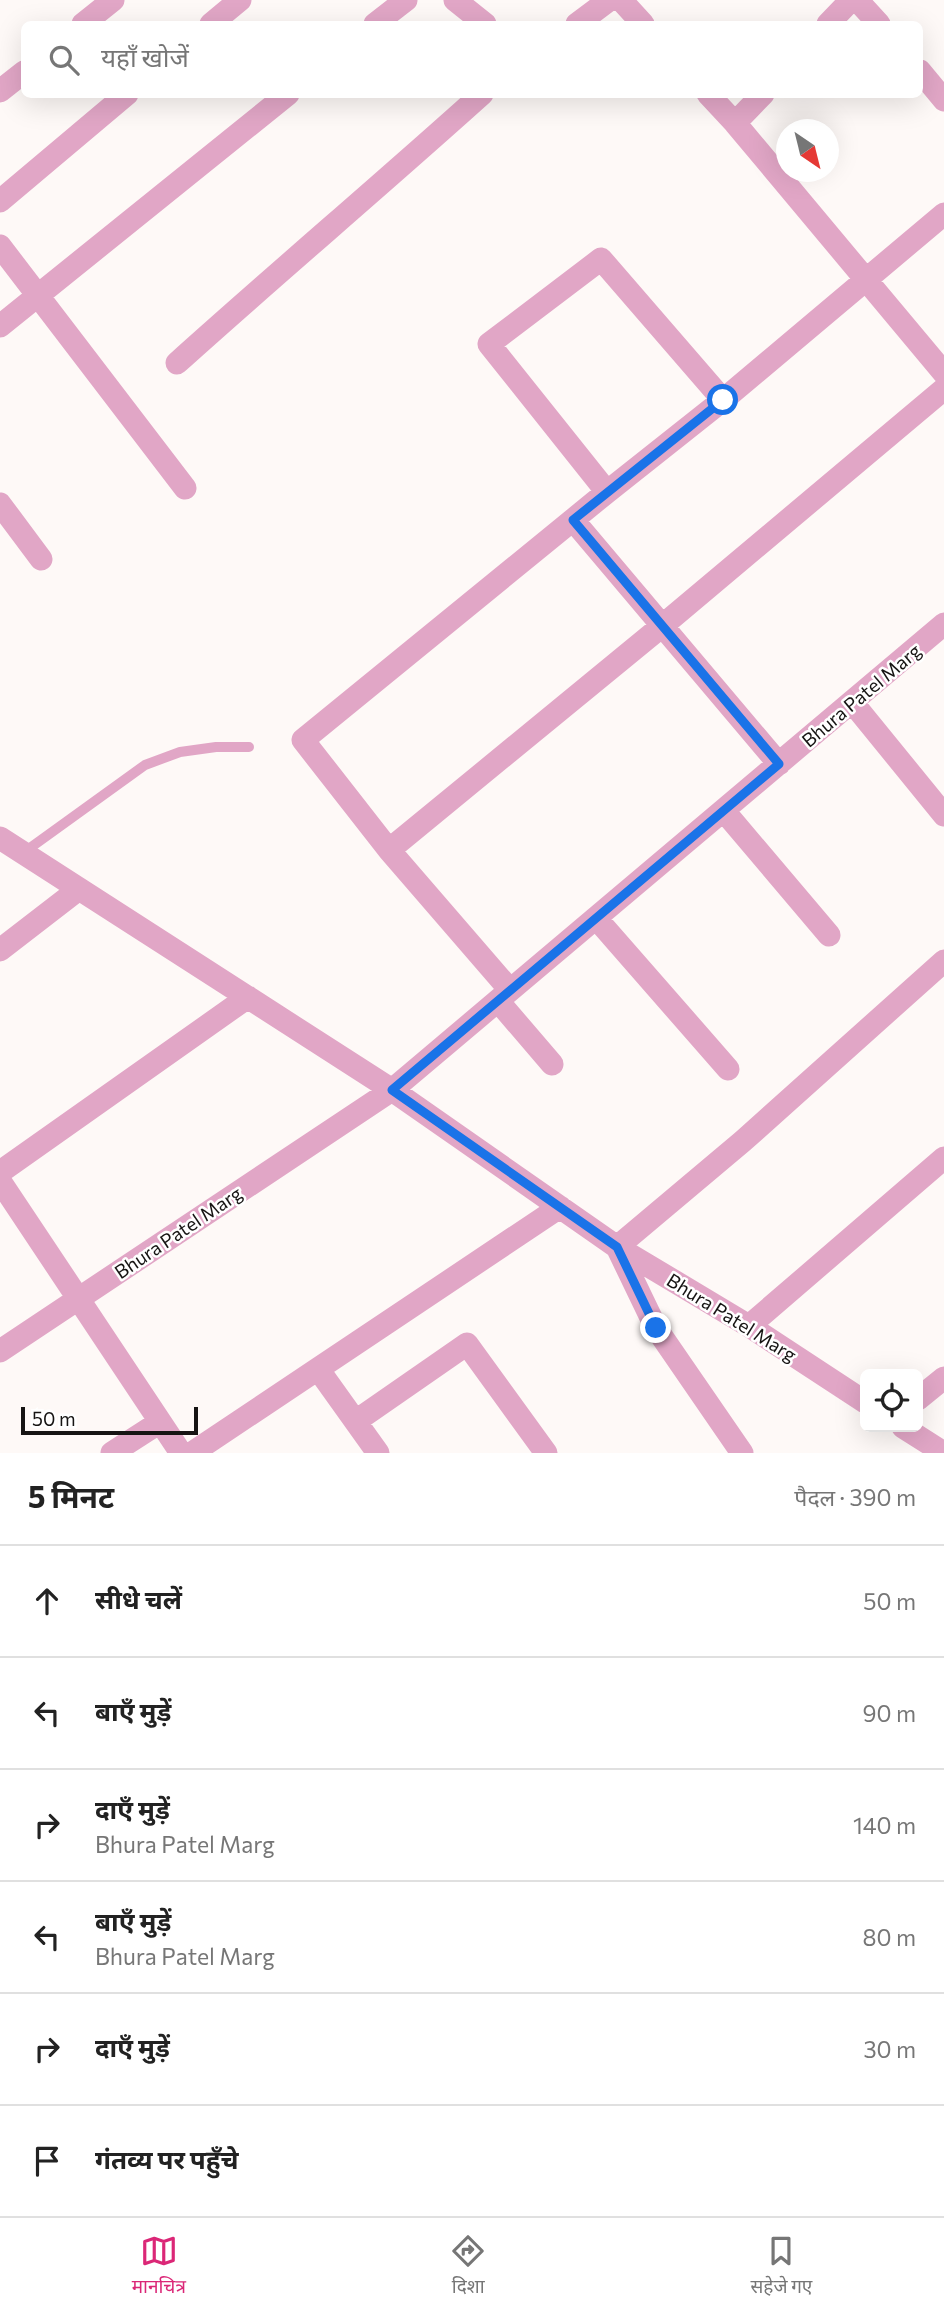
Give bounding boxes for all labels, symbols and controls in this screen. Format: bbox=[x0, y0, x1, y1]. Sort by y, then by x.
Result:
search box bbox=[21, 21, 923, 98]
icon: search bbox=[45, 41, 83, 79]
text: यहाँ खोजें bbox=[101, 41, 189, 72]
north arrow bbox=[776, 119, 839, 182]
route start bbox=[707, 384, 738, 415]
street label: Bhura Patel Marg bbox=[797, 638, 925, 752]
street label: Bhura Patel Marg bbox=[110, 1181, 246, 1283]
street label: Bhura Patel Marg bbox=[663, 1268, 801, 1366]
route end bbox=[640, 1312, 671, 1343]
map controls bbox=[860, 1369, 923, 1432]
button: locate bbox=[860, 1369, 923, 1432]
scale bar bbox=[21, 1404, 198, 1436]
text: 50 m bbox=[32, 1407, 76, 1430]
text: 5 मिनट bbox=[28, 1477, 114, 1514]
text: पैदल · 390 m bbox=[794, 1483, 916, 1511]
icon: ahead bbox=[28, 1582, 66, 1620]
text: सीधे चलें bbox=[95, 1583, 182, 1614]
text: 50 m bbox=[863, 1587, 916, 1615]
icon: left bbox=[28, 1694, 66, 1732]
text: बाएँ मुड़ें bbox=[95, 1695, 171, 1726]
text: 90 m bbox=[863, 1699, 916, 1727]
text: दाएँ मुड़ें bbox=[95, 1793, 170, 1824]
icon: right bbox=[28, 1806, 66, 1844]
text: 140 m bbox=[853, 1811, 916, 1839]
text: Bhura Patel Marg bbox=[95, 1830, 275, 1858]
text: बाएँ मुड़ें bbox=[95, 1905, 171, 1936]
icon: left bbox=[28, 1918, 66, 1956]
text: 80 m bbox=[863, 1923, 916, 1951]
text: Bhura Patel Marg bbox=[95, 1942, 275, 1970]
icon: right bbox=[28, 2030, 66, 2068]
text: दाएँ मुड़ें bbox=[95, 2031, 170, 2062]
text: 30 m bbox=[863, 2035, 916, 2063]
icon: arrive bbox=[28, 2142, 66, 2180]
text: गंतव्य पर पहुँचे bbox=[95, 2143, 239, 2174]
tab: मानचित्र bbox=[132, 2232, 186, 2301]
tab: दिशा bbox=[449, 2232, 487, 2301]
tab: सहेजे गए bbox=[750, 2232, 812, 2301]

